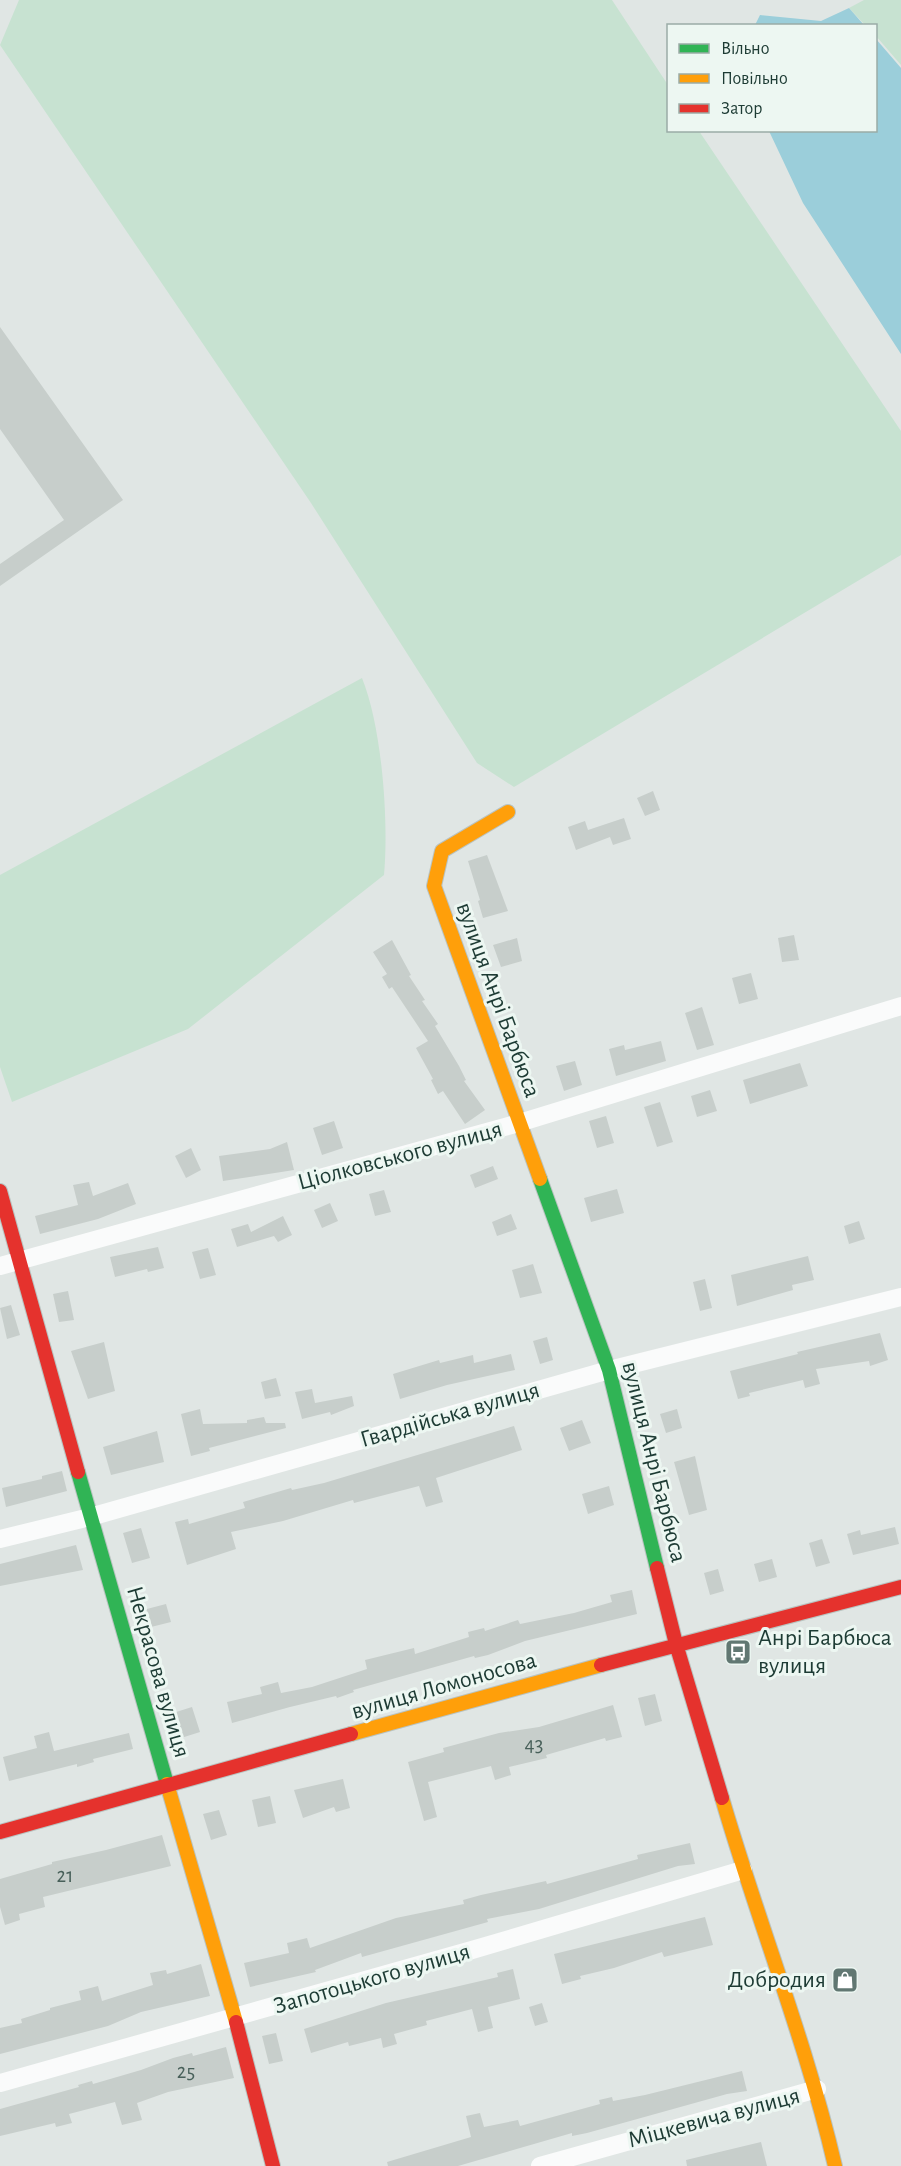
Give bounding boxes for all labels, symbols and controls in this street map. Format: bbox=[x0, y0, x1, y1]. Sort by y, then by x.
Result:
legend bbox=[667, 24, 877, 132]
text: Вільно bbox=[721, 40, 769, 58]
text: Повільно bbox=[721, 70, 788, 88]
text: Затор bbox=[721, 100, 762, 118]
street label: вулиця Анрі Барбюса bbox=[452, 899, 544, 1101]
street label: Ціолковського вулиця bbox=[295, 1117, 505, 1195]
street label: вулиця Анрі Барбюса bbox=[617, 1359, 691, 1565]
street label: Гвардійська вулиця bbox=[357, 1378, 543, 1452]
street label: Некрасова вулиця bbox=[122, 1584, 194, 1760]
place label: Анрі Барбюса вулиця bbox=[758, 1626, 892, 1678]
bus stop icon: Анрі Барбюса вулиця bbox=[723, 1637, 753, 1667]
street label: вулиця Ломоносова bbox=[349, 1648, 539, 1724]
house number: 43 bbox=[525, 1734, 543, 1755]
house number: 21 bbox=[57, 1865, 73, 1886]
street label: Запотоцького вулиця bbox=[271, 1939, 473, 2019]
shop icon: Добродия bbox=[830, 1965, 860, 1995]
place label: Добродия bbox=[728, 1968, 826, 1992]
house number: 25 bbox=[177, 2061, 195, 2082]
street label: Міцкевича вулиця bbox=[625, 2083, 803, 2153]

